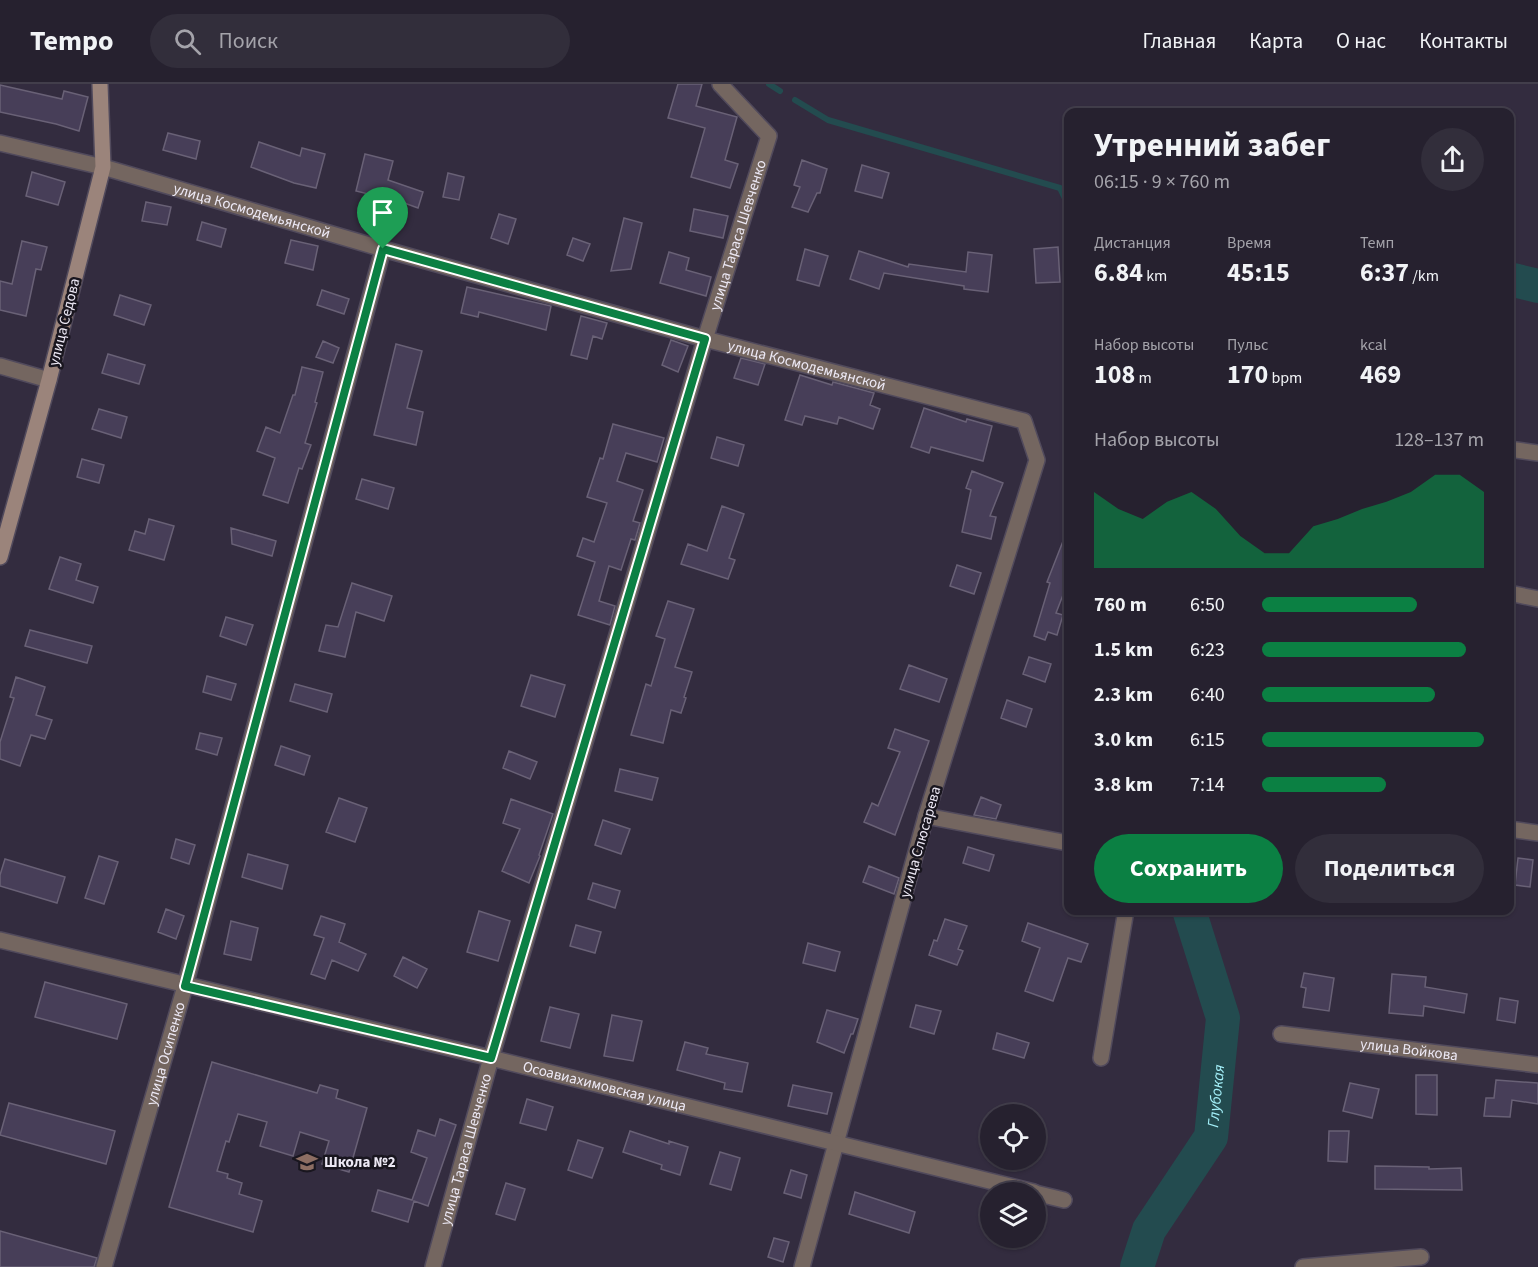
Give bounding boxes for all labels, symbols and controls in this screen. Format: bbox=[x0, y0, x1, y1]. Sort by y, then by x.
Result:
search box bbox=[150, 14, 570, 68]
text: Tempo bbox=[30, 21, 114, 61]
icon: search bbox=[171, 25, 204, 58]
text: Поиск bbox=[219, 25, 278, 57]
text: Главная bbox=[1143, 26, 1216, 56]
text: Карта bbox=[1249, 26, 1303, 56]
text: О нас bbox=[1336, 26, 1386, 56]
text: Контакты bbox=[1419, 26, 1508, 56]
text: Утренний забег bbox=[1094, 122, 1330, 169]
button: share bbox=[1421, 128, 1484, 191]
street label: улица Тараса Шевченко bbox=[705, 157, 772, 313]
text: 06:15 · 9 × 760 m bbox=[1094, 168, 1230, 196]
street label: улица Космодемьянской bbox=[171, 178, 333, 244]
pin bbox=[357, 187, 408, 249]
icon: arrive bbox=[366, 196, 399, 229]
text: Дистанция bbox=[1094, 232, 1171, 254]
text: Время bbox=[1227, 232, 1272, 254]
text: Темп bbox=[1360, 232, 1394, 254]
text: 6.84 bbox=[1094, 254, 1143, 291]
text: 45:15 bbox=[1227, 254, 1290, 291]
text: 6:37 bbox=[1360, 254, 1409, 291]
text: km bbox=[1143, 265, 1167, 287]
text: /km bbox=[1409, 265, 1439, 287]
street label: улица Седова bbox=[43, 276, 86, 368]
text: Набор высоты bbox=[1094, 334, 1194, 356]
text: Пульс bbox=[1227, 334, 1268, 356]
text: kcal bbox=[1360, 334, 1387, 356]
street label: улица Космодемьянской bbox=[725, 335, 888, 396]
text: 108 bbox=[1094, 356, 1135, 393]
text: 170 bbox=[1227, 356, 1268, 393]
text: 469 bbox=[1360, 356, 1401, 393]
text: m bbox=[1135, 367, 1152, 389]
text: bpm bbox=[1268, 367, 1302, 389]
text: Набор высоты bbox=[1094, 426, 1219, 454]
text: 128–137 m bbox=[1394, 426, 1484, 454]
text: 760 m bbox=[1094, 591, 1147, 619]
text: 6:50 bbox=[1190, 591, 1225, 619]
text: 1.5 km bbox=[1094, 636, 1153, 664]
text: 6:23 bbox=[1190, 636, 1225, 664]
text: 2.3 km bbox=[1094, 681, 1153, 709]
text: 6:40 bbox=[1190, 681, 1225, 709]
text: 3.0 km bbox=[1094, 726, 1153, 754]
text: 6:15 bbox=[1190, 726, 1225, 754]
text: 3.8 km bbox=[1094, 771, 1153, 799]
text: 7:14 bbox=[1190, 771, 1225, 799]
street label: улица Слюсарева bbox=[895, 784, 946, 900]
button: Сохранить bbox=[1094, 834, 1283, 903]
button: Поделиться bbox=[1295, 834, 1484, 903]
street label: улица Осипенко bbox=[141, 999, 191, 1108]
street label: улица Войкова bbox=[1359, 1034, 1459, 1066]
street label: Осоавиахимовская улица bbox=[520, 1056, 689, 1117]
water label: Глубокая bbox=[1202, 1063, 1230, 1129]
street label: улица Тараса Шевченко bbox=[435, 1071, 497, 1228]
map controls bbox=[980, 1104, 1046, 1248]
button: locate bbox=[980, 1104, 1046, 1170]
school or university icon: Школа №2 bbox=[295, 1150, 319, 1174]
place label: Школа №2 bbox=[324, 1152, 396, 1173]
button: layers bbox=[980, 1182, 1046, 1248]

